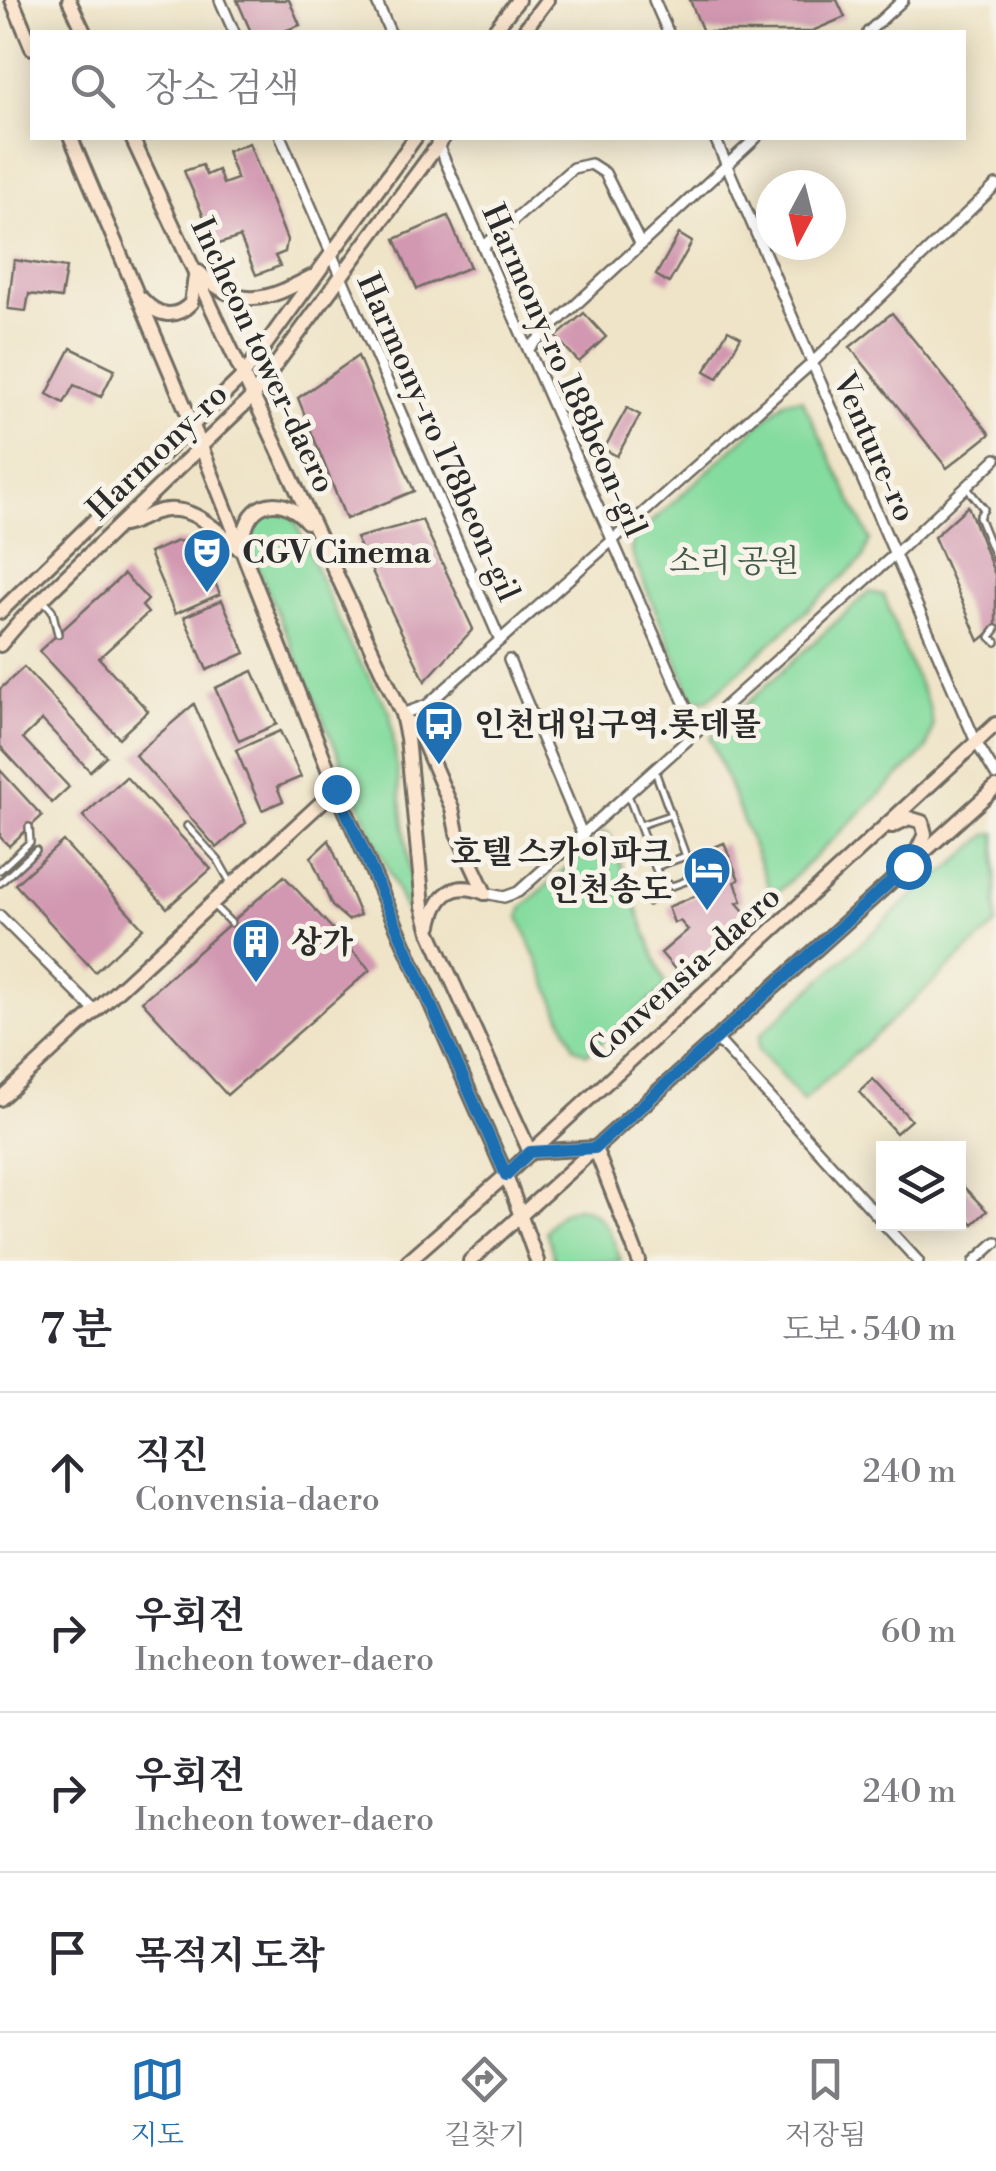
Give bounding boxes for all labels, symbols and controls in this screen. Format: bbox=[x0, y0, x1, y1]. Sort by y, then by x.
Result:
search box bbox=[30, 30, 966, 140]
icon: search bbox=[65, 58, 120, 113]
text: 장소 검색 bbox=[145, 66, 300, 113]
north arrow bbox=[756, 170, 846, 260]
street label: Harmony-ro 188beon-gil bbox=[473, 198, 656, 543]
street label: Incheon tower-daero bbox=[182, 211, 344, 499]
street label: Harmony-ro 178beon-gil bbox=[348, 267, 529, 608]
street label: Venture-ro bbox=[823, 366, 925, 528]
street label: Harmony-ro bbox=[79, 375, 236, 529]
theatre icon: CGV Cinema bbox=[181, 526, 233, 594]
place label: CGV Cinema bbox=[242, 533, 432, 573]
park label: 소리 공원 bbox=[669, 542, 799, 582]
bus stop icon: 인천대입구역.롯데몰 bbox=[413, 698, 465, 766]
place label: 인천대입구역.롯데몰 bbox=[474, 705, 761, 745]
route end bbox=[314, 767, 360, 813]
place label: 호텔 스카이파크 인천송도 bbox=[450, 833, 672, 910]
hotel icon: 호텔 스카이파크 인천송도 bbox=[681, 844, 733, 912]
route start bbox=[886, 844, 932, 890]
street label: Convensia-daero bbox=[580, 877, 789, 1071]
building icon: 상가 bbox=[230, 916, 282, 984]
place label: 상가 bbox=[291, 923, 354, 963]
map controls bbox=[876, 1141, 966, 1231]
button: layers bbox=[876, 1141, 966, 1231]
text: 7 분 bbox=[40, 1304, 112, 1357]
text: 도보 · 540 m bbox=[783, 1310, 956, 1350]
text: 직진 bbox=[135, 1433, 208, 1480]
icon: ahead bbox=[40, 1445, 95, 1500]
text: 240 m bbox=[863, 1452, 956, 1492]
text: Convensia-daero bbox=[135, 1480, 380, 1520]
text: 우회전 bbox=[135, 1593, 245, 1640]
icon: right bbox=[40, 1605, 95, 1660]
text: 60 m bbox=[881, 1612, 956, 1652]
text: Incheon tower-daero bbox=[135, 1640, 434, 1680]
text: 우회전 bbox=[135, 1753, 245, 1800]
icon: right bbox=[40, 1765, 95, 1820]
text: 240 m bbox=[863, 1772, 956, 1812]
text: Incheon tower-daero bbox=[135, 1800, 434, 1840]
icon: arrive bbox=[40, 1925, 95, 1980]
text: 목적지 도착 bbox=[135, 1933, 325, 1980]
tab: 지도 bbox=[130, 2052, 185, 2153]
tab: 길찾기 bbox=[444, 2052, 526, 2153]
tab: 저장됨 bbox=[785, 2052, 866, 2153]

